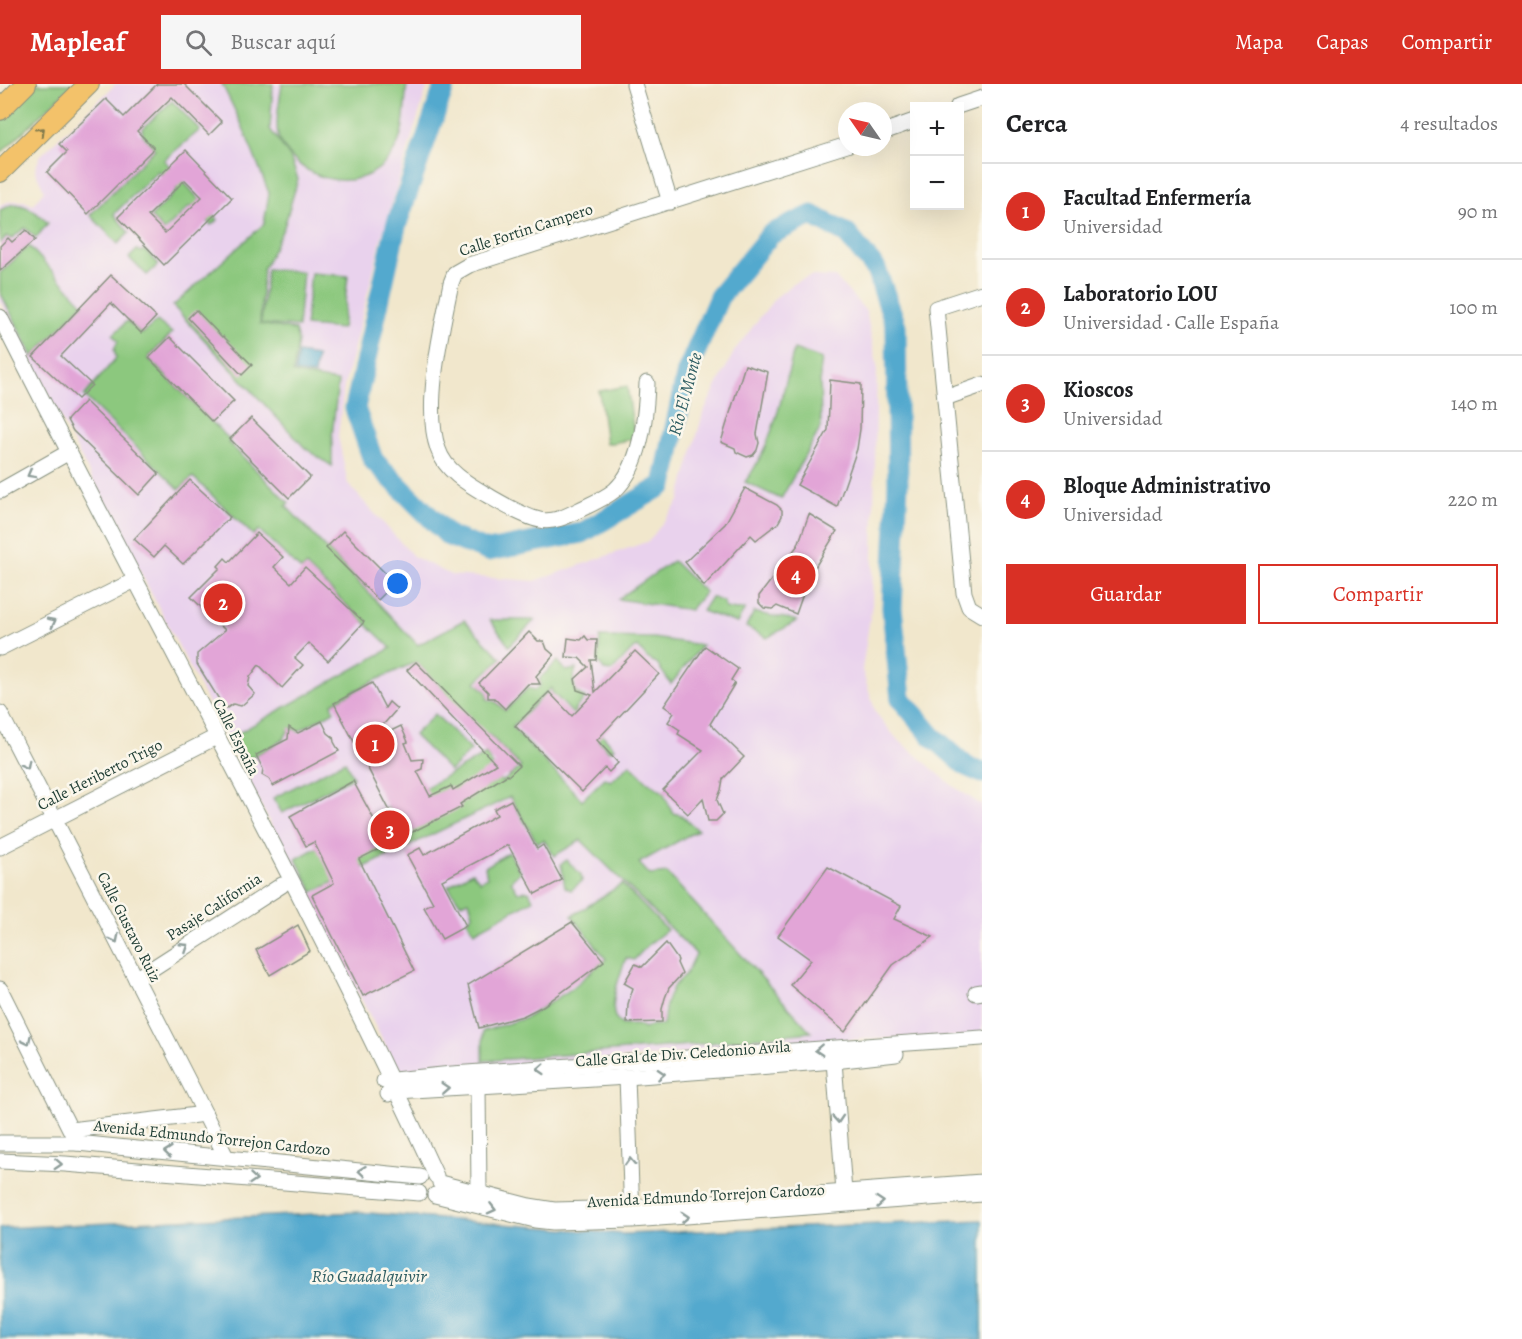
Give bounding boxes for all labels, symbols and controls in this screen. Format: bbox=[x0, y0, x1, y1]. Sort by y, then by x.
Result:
search box bbox=[161, 15, 581, 69]
text: Mapleaf bbox=[30, 23, 125, 61]
icon: search bbox=[182, 26, 215, 59]
text: Buscar aquí bbox=[230, 27, 336, 57]
text: Mapa bbox=[1235, 28, 1283, 56]
text: Capas bbox=[1316, 28, 1369, 56]
text: Compartir bbox=[1402, 28, 1492, 56]
north arrow bbox=[838, 102, 892, 156]
map controls bbox=[910, 102, 964, 210]
button: + bbox=[910, 102, 964, 156]
text: Cerca bbox=[1006, 106, 1068, 141]
text: 4 resultados bbox=[1400, 110, 1498, 137]
one-way arrow bbox=[34, 127, 45, 138]
button: − bbox=[910, 156, 964, 210]
text: Facultad Enfermería bbox=[1063, 183, 1251, 213]
street label: Calle Fortin Campero bbox=[456, 198, 596, 262]
text: 1 bbox=[1022, 198, 1029, 225]
text: 90 m bbox=[1458, 198, 1498, 225]
text: Universidad bbox=[1063, 213, 1163, 240]
text: Laboratorio LOU bbox=[1063, 279, 1218, 309]
text: 2 bbox=[1021, 294, 1030, 321]
text: 100 m bbox=[1449, 294, 1498, 321]
text: Universidad · Calle España bbox=[1063, 309, 1279, 336]
water label: Río El Monte bbox=[662, 349, 708, 438]
text: Kioscos bbox=[1063, 375, 1134, 405]
text: 3 bbox=[1021, 390, 1030, 417]
text: 140 m bbox=[1451, 390, 1498, 417]
text: Universidad bbox=[1063, 405, 1163, 432]
one-way arrow bbox=[27, 466, 37, 478]
text: Bloque Administrativo bbox=[1063, 471, 1271, 501]
text: 4 bbox=[1021, 486, 1030, 513]
text: 220 m bbox=[1448, 486, 1498, 513]
text: Universidad bbox=[1063, 501, 1163, 528]
pin: 4 bbox=[776, 552, 816, 598]
button: Guardar bbox=[1006, 564, 1246, 624]
button: Compartir bbox=[1258, 564, 1498, 624]
your location bbox=[383, 569, 412, 598]
pin: 2 bbox=[204, 580, 242, 626]
one-way arrow bbox=[46, 618, 57, 630]
street label: Calle España bbox=[207, 695, 265, 780]
pin: 1 bbox=[356, 722, 394, 766]
street label: Calle Heriberto Trigo bbox=[34, 734, 166, 816]
one-way arrow bbox=[19, 759, 31, 770]
pin: 3 bbox=[370, 808, 410, 852]
street label: Calle Gustavo Ruiz bbox=[92, 868, 166, 986]
street label: Pasaje California bbox=[162, 868, 267, 946]
one-way arrow bbox=[108, 932, 119, 943]
one-way arrow bbox=[179, 943, 189, 955]
one-way arrow bbox=[19, 1034, 31, 1045]
street label: Calle Gral de Div. Celedonio Avila bbox=[575, 1035, 792, 1073]
one-way arrow bbox=[814, 1043, 823, 1056]
one-way arrow bbox=[536, 1062, 545, 1075]
one-way arrow bbox=[657, 1068, 666, 1081]
one-way arrow bbox=[441, 1081, 450, 1094]
street label: Avenida Edmundo Torrejon Cardozo bbox=[92, 1115, 331, 1161]
one-way arrow bbox=[831, 1115, 844, 1124]
one-way arrow bbox=[163, 1146, 173, 1159]
one-way arrow bbox=[54, 1157, 63, 1170]
one-way arrow bbox=[623, 1157, 636, 1166]
one-way arrow bbox=[358, 1165, 367, 1178]
one-way arrow bbox=[248, 1172, 257, 1185]
street label: Avenida Edmundo Torrejon Cardozo bbox=[586, 1179, 825, 1213]
one-way arrow bbox=[875, 1196, 884, 1209]
one-way arrow bbox=[487, 1202, 497, 1215]
one-way arrow bbox=[681, 1210, 690, 1223]
water label: Río Guadalquivir bbox=[312, 1264, 427, 1288]

